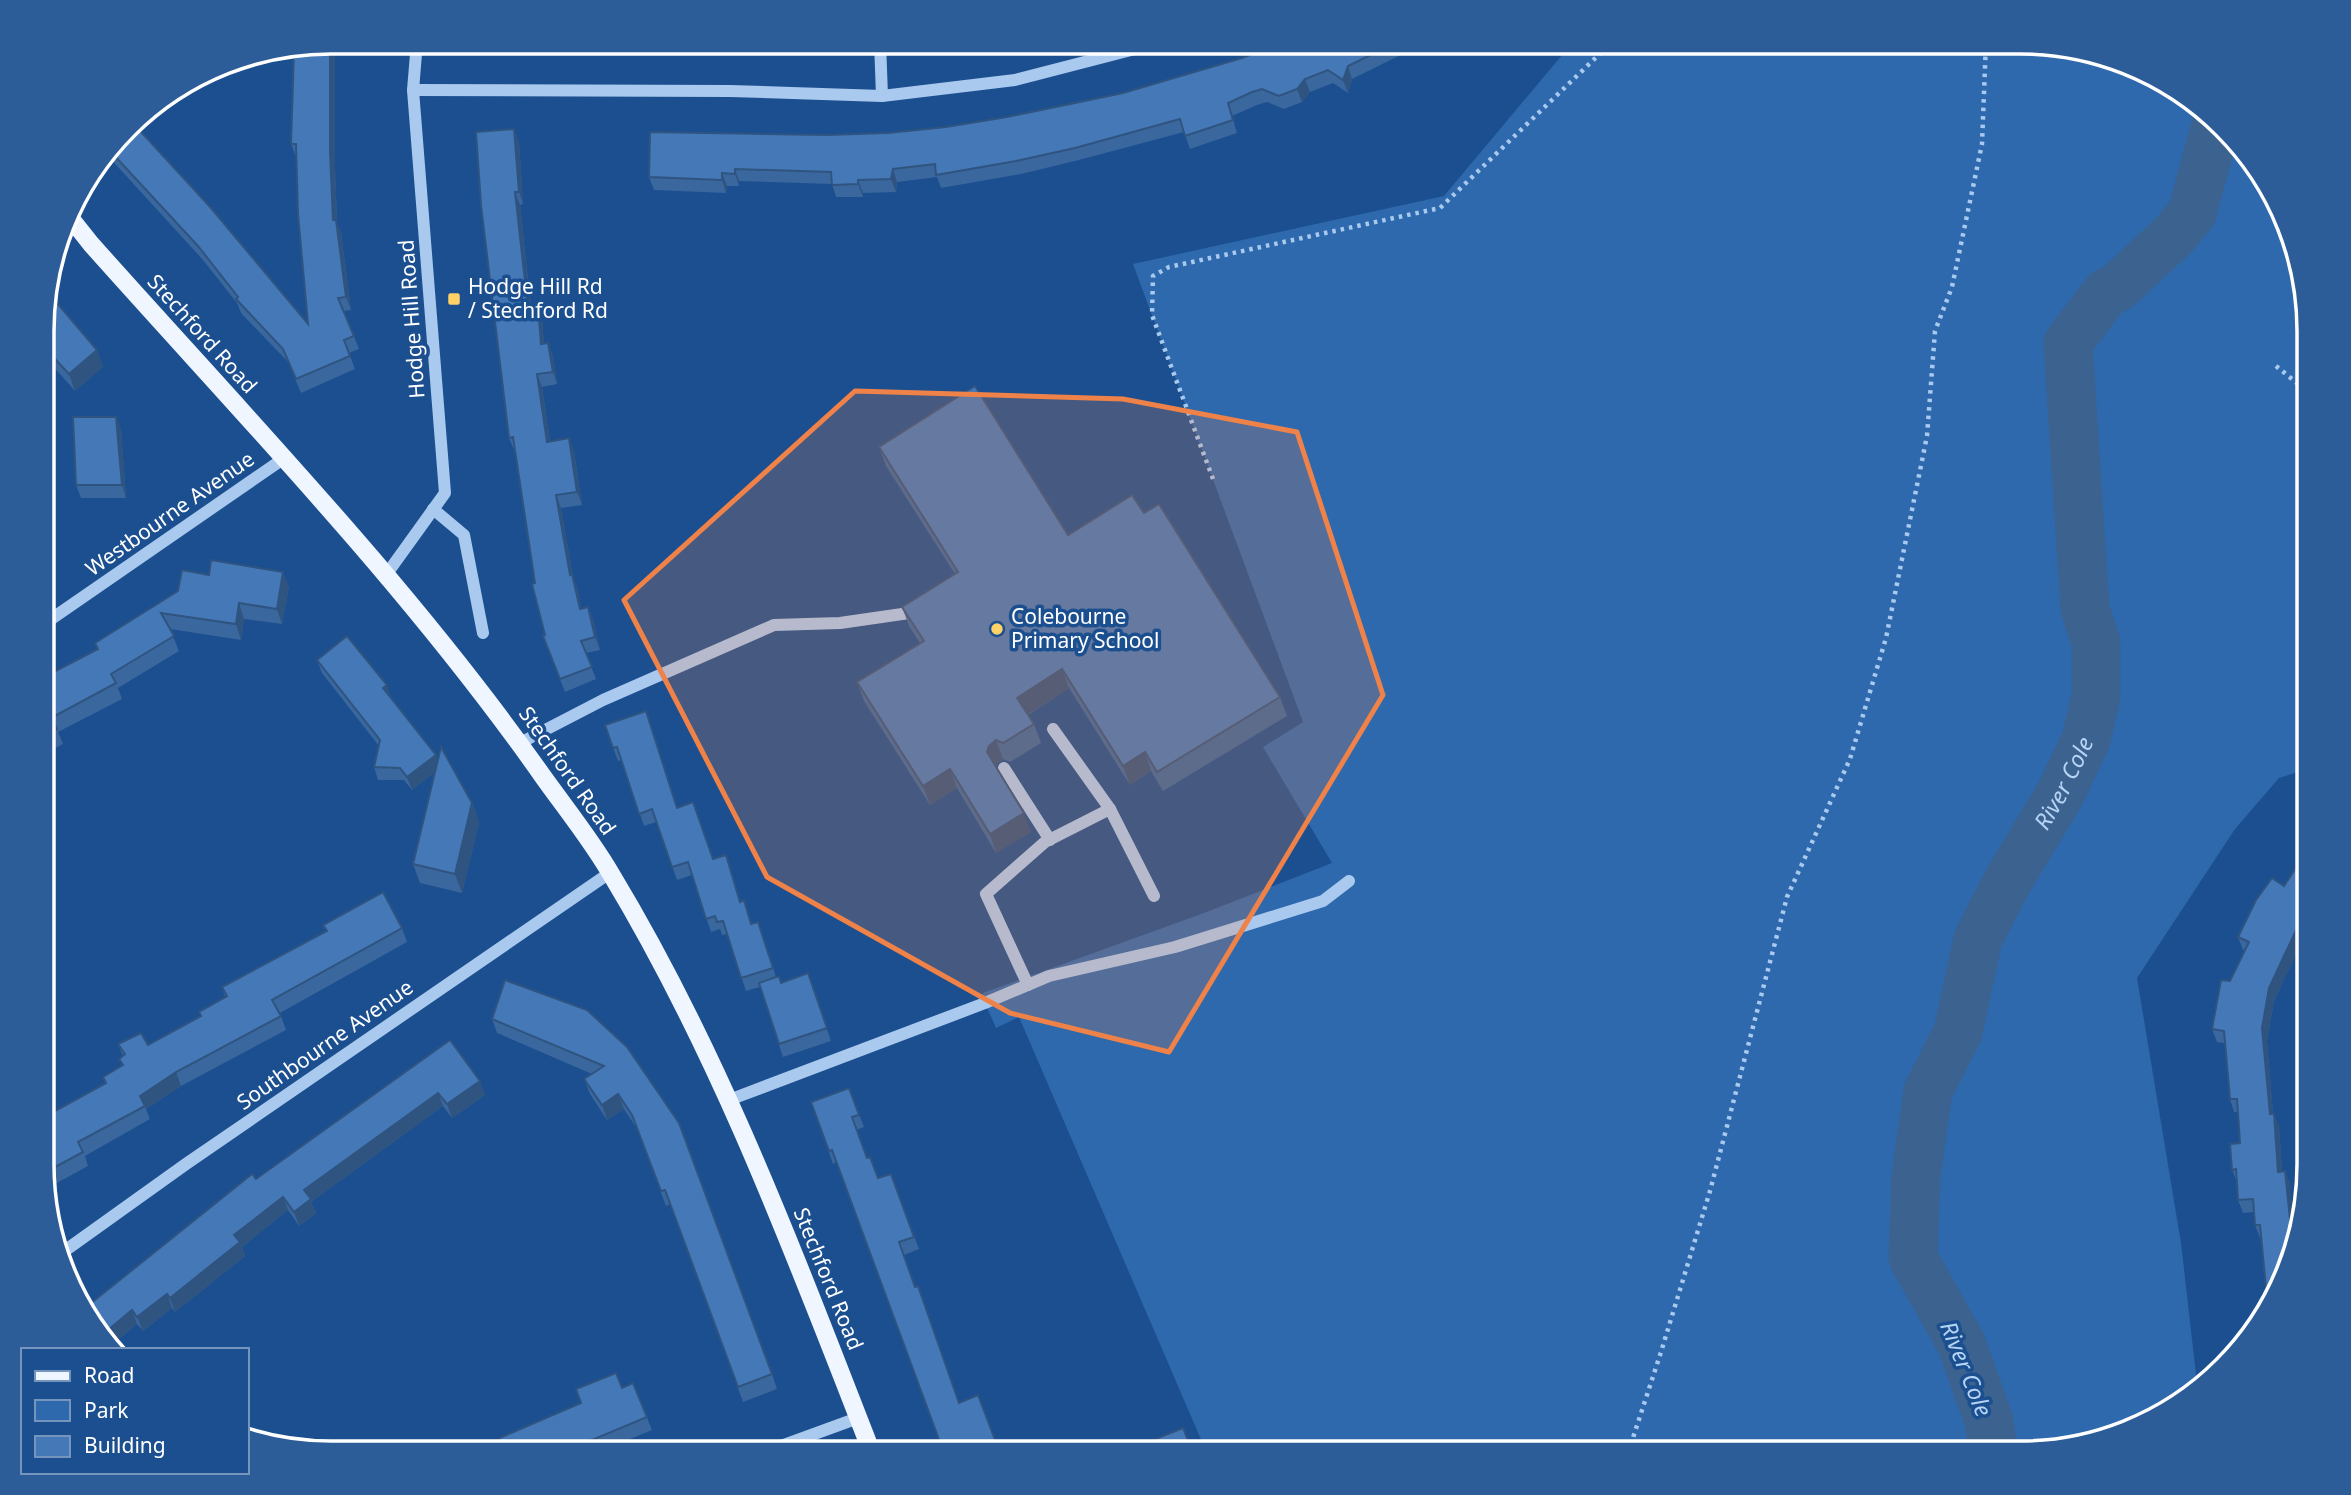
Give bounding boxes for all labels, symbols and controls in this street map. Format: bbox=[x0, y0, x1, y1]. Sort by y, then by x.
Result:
street label: Hodge Hill Road bbox=[391, 239, 431, 399]
street label: Stechford Road bbox=[142, 268, 264, 399]
place label: Hodge Hill Rd / Stechford Rd bbox=[468, 272, 608, 324]
marker: Hodge Hill Rd / Stechford Rd bbox=[446, 291, 462, 307]
street label: Westbourne Avenue bbox=[80, 444, 259, 582]
place label: Colebourne Primary School bbox=[1011, 602, 1159, 654]
marker: Colebourne Primary School bbox=[989, 621, 1005, 637]
street label: Stechford Road bbox=[513, 701, 623, 840]
water label: River Cole bbox=[2026, 731, 2100, 835]
street label: Southbourne Avenue bbox=[231, 973, 418, 1116]
street label: Stechford Road bbox=[788, 1203, 870, 1354]
water label: River Cole bbox=[1933, 1316, 2001, 1421]
legend bbox=[21, 1348, 248, 1474]
text: Road bbox=[84, 1361, 134, 1389]
text: Park bbox=[84, 1396, 129, 1424]
text: Building bbox=[84, 1431, 166, 1459]

